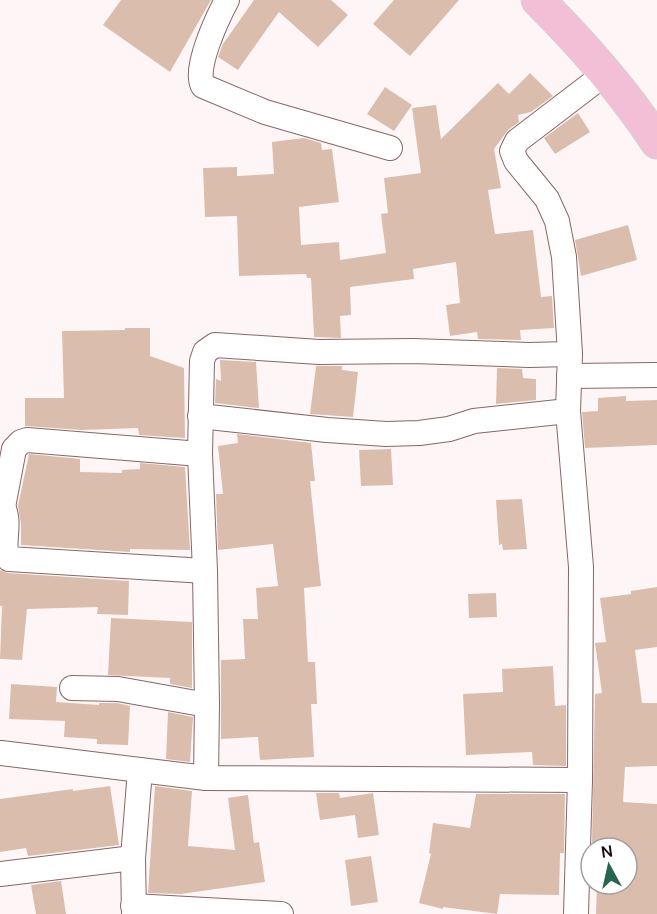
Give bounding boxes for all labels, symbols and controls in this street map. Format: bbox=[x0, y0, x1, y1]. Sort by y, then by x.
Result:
north arrow bbox=[579, 836, 639, 896]
text: N bbox=[600, 839, 614, 863]

